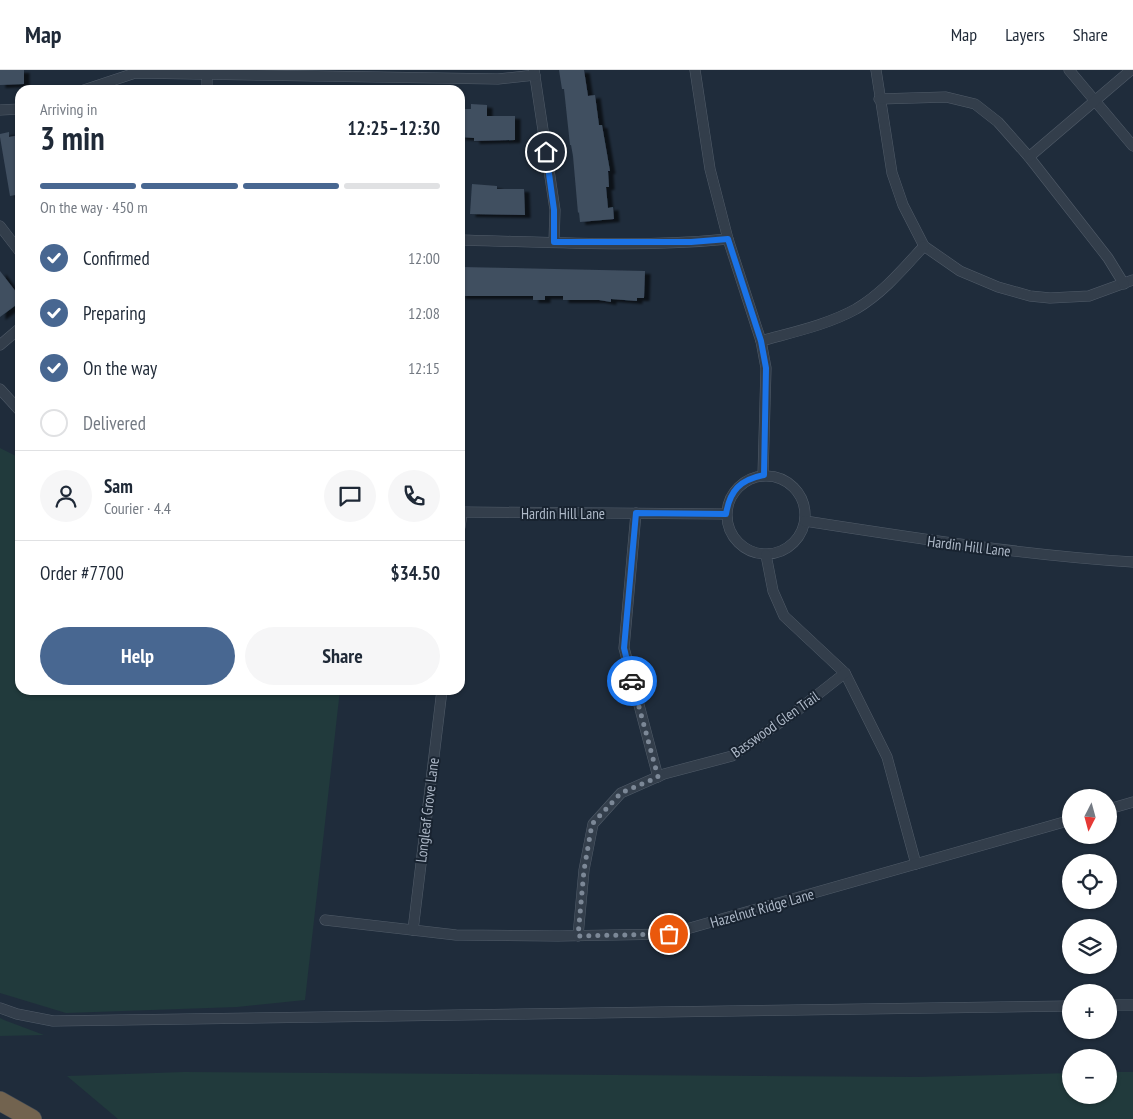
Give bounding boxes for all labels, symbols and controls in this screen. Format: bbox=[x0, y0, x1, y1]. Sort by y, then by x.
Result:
text: Map bbox=[25, 19, 62, 50]
text: Map bbox=[951, 23, 977, 46]
text: Layers bbox=[1005, 23, 1045, 46]
text: Share bbox=[1073, 23, 1108, 46]
text: Arriving in bbox=[40, 99, 97, 119]
text: 12:25–12:30 bbox=[347, 116, 440, 140]
text: 3 min bbox=[40, 117, 105, 159]
pin bbox=[525, 131, 567, 173]
icon: home bbox=[532, 138, 560, 166]
text: On the way · 450 m bbox=[40, 197, 148, 217]
icon: check bbox=[40, 244, 68, 272]
text: Confirmed bbox=[83, 246, 150, 270]
text: 12:00 bbox=[408, 248, 440, 268]
icon: check bbox=[40, 299, 68, 327]
text: Preparing bbox=[83, 301, 146, 325]
text: 12:08 bbox=[408, 303, 440, 323]
icon: check bbox=[40, 354, 68, 382]
text: On the way bbox=[83, 356, 157, 380]
text: 12:15 bbox=[408, 358, 440, 378]
text: Delivered bbox=[83, 411, 146, 435]
button: person bbox=[40, 470, 92, 522]
button: chat bbox=[324, 470, 376, 522]
button: phone bbox=[388, 470, 440, 522]
text: Sam bbox=[104, 474, 133, 498]
text: Courier · 4.4 bbox=[104, 498, 171, 518]
street label: Hardin Hill Lane bbox=[521, 504, 605, 523]
street label: Hardin Hill Lane bbox=[926, 531, 1012, 561]
text: Order #7700 bbox=[40, 561, 124, 585]
text: $34.50 bbox=[391, 561, 440, 585]
button: Help bbox=[40, 627, 235, 685]
button: Share bbox=[245, 627, 440, 685]
courier bbox=[607, 656, 657, 706]
icon: car bbox=[618, 667, 646, 695]
street label: Basswood Glen Trail bbox=[727, 686, 823, 761]
street label: Longleaf Grove Lane bbox=[411, 756, 443, 864]
north arrow bbox=[1062, 789, 1118, 844]
map controls bbox=[1062, 789, 1117, 1104]
button: locate bbox=[1062, 854, 1117, 909]
street label: Hazelnut Ridge Lane bbox=[708, 884, 816, 932]
pin bbox=[648, 913, 690, 955]
button: layers bbox=[1062, 919, 1117, 974]
icon: bag bbox=[655, 920, 683, 948]
button: + bbox=[1062, 984, 1117, 1039]
button: − bbox=[1062, 1049, 1117, 1104]

